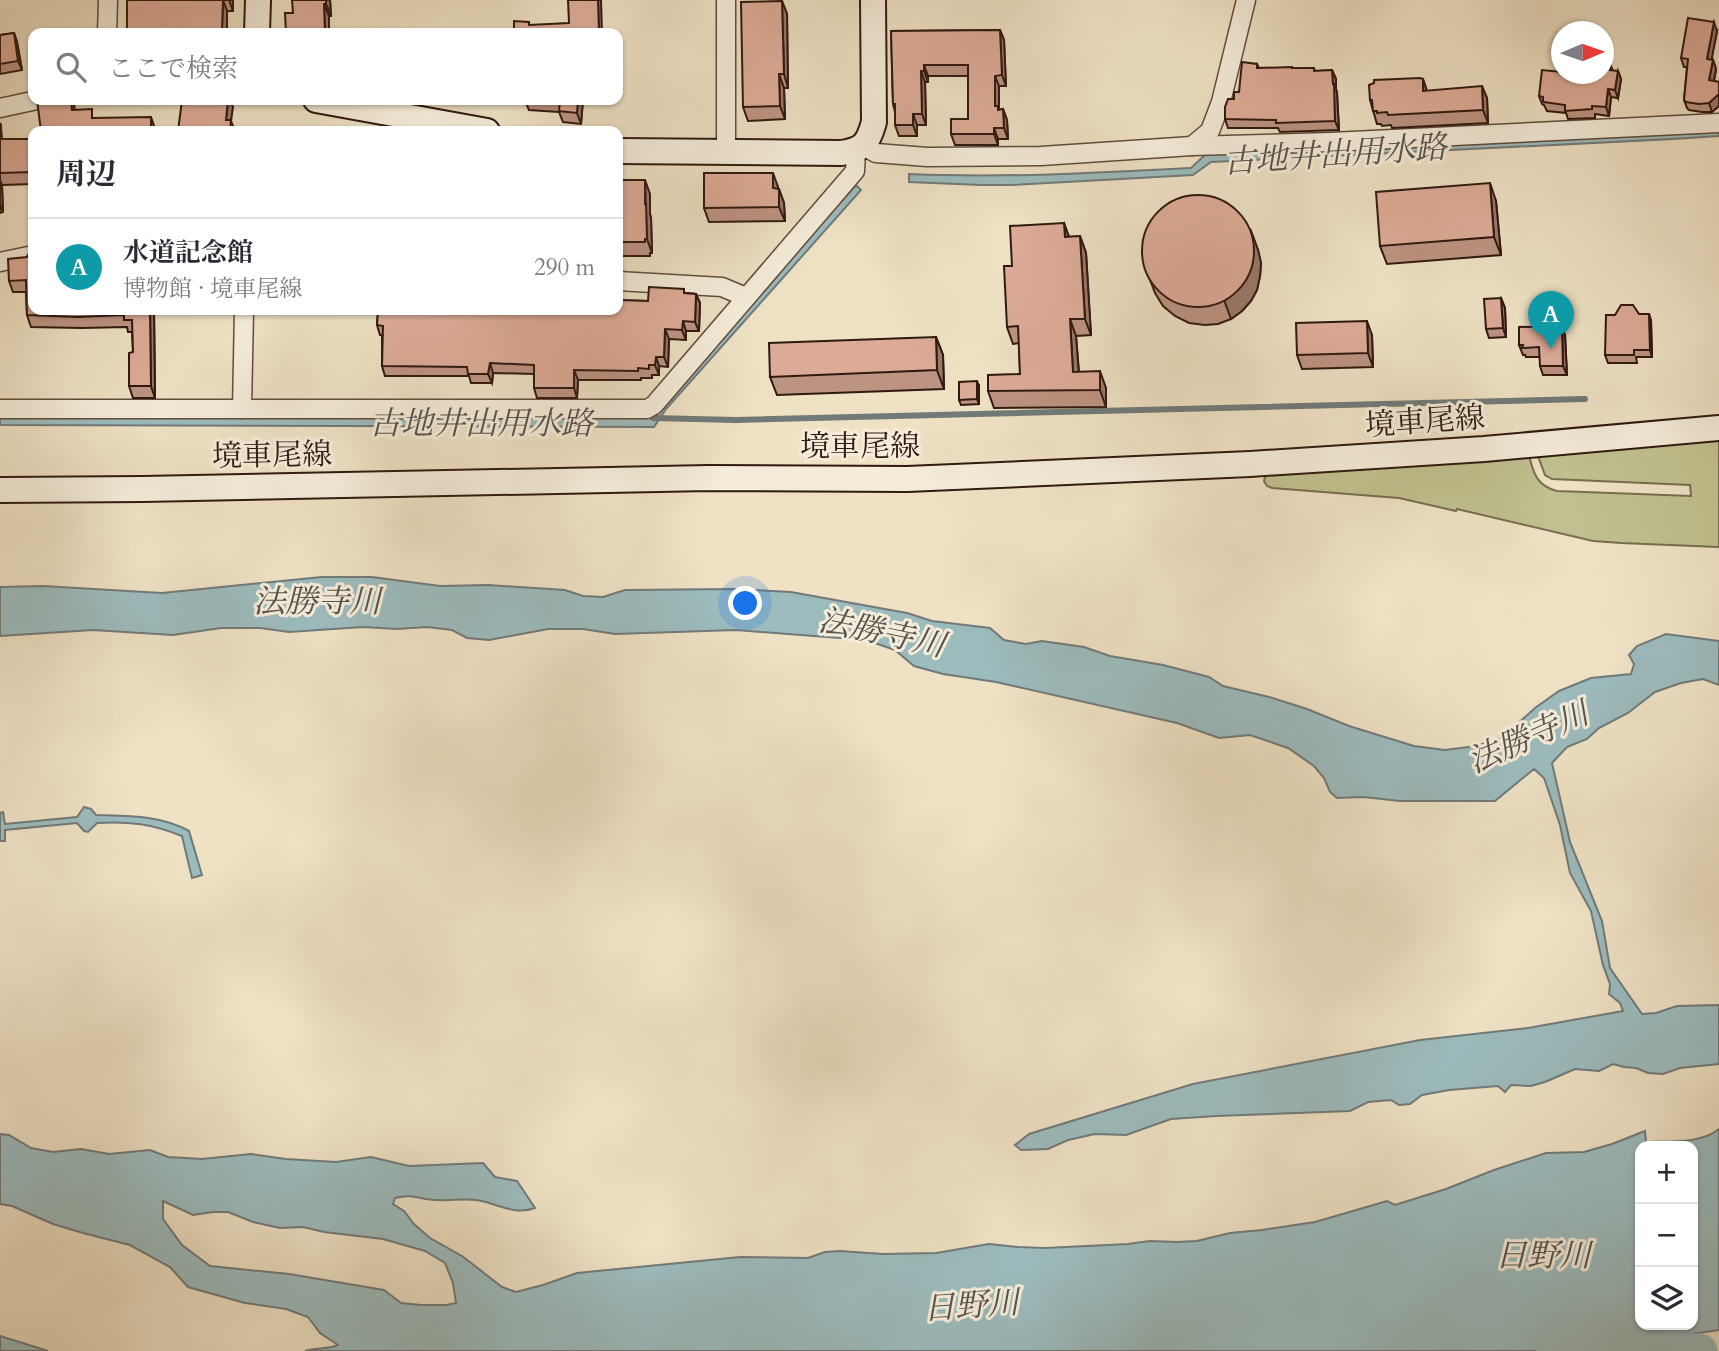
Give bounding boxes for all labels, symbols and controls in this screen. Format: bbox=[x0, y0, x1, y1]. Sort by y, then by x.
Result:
north arrow bbox=[1551, 21, 1614, 84]
search box bbox=[28, 28, 623, 105]
icon: search bbox=[52, 48, 90, 86]
text: ここで検索 bbox=[108, 51, 238, 86]
water label: 古地井出用水路 bbox=[1222, 125, 1450, 185]
text: 周辺 bbox=[56, 154, 116, 195]
text: 水道記念館 bbox=[123, 235, 253, 270]
text: A bbox=[70, 252, 88, 283]
text: 290 m bbox=[534, 252, 595, 283]
text: 博物館 · 境車尾線 bbox=[123, 273, 302, 304]
pin: A bbox=[1528, 291, 1574, 349]
street label: 境車尾線 bbox=[1364, 397, 1486, 446]
water label: 古地井出用水路 bbox=[369, 402, 595, 446]
street label: 境車尾線 bbox=[800, 426, 920, 467]
street label: 境車尾線 bbox=[212, 434, 332, 477]
water label: 法勝寺川 bbox=[253, 580, 384, 624]
your location bbox=[728, 586, 762, 620]
water label: 法勝寺川 bbox=[815, 598, 952, 668]
water label: 法勝寺川 bbox=[1461, 691, 1599, 784]
map controls bbox=[1635, 1141, 1698, 1330]
button: + bbox=[1635, 1141, 1698, 1204]
button: − bbox=[1635, 1204, 1698, 1267]
water label: 日野川 bbox=[1495, 1234, 1594, 1278]
button: layers bbox=[1635, 1267, 1698, 1330]
water label: 日野川 bbox=[922, 1280, 1023, 1331]

